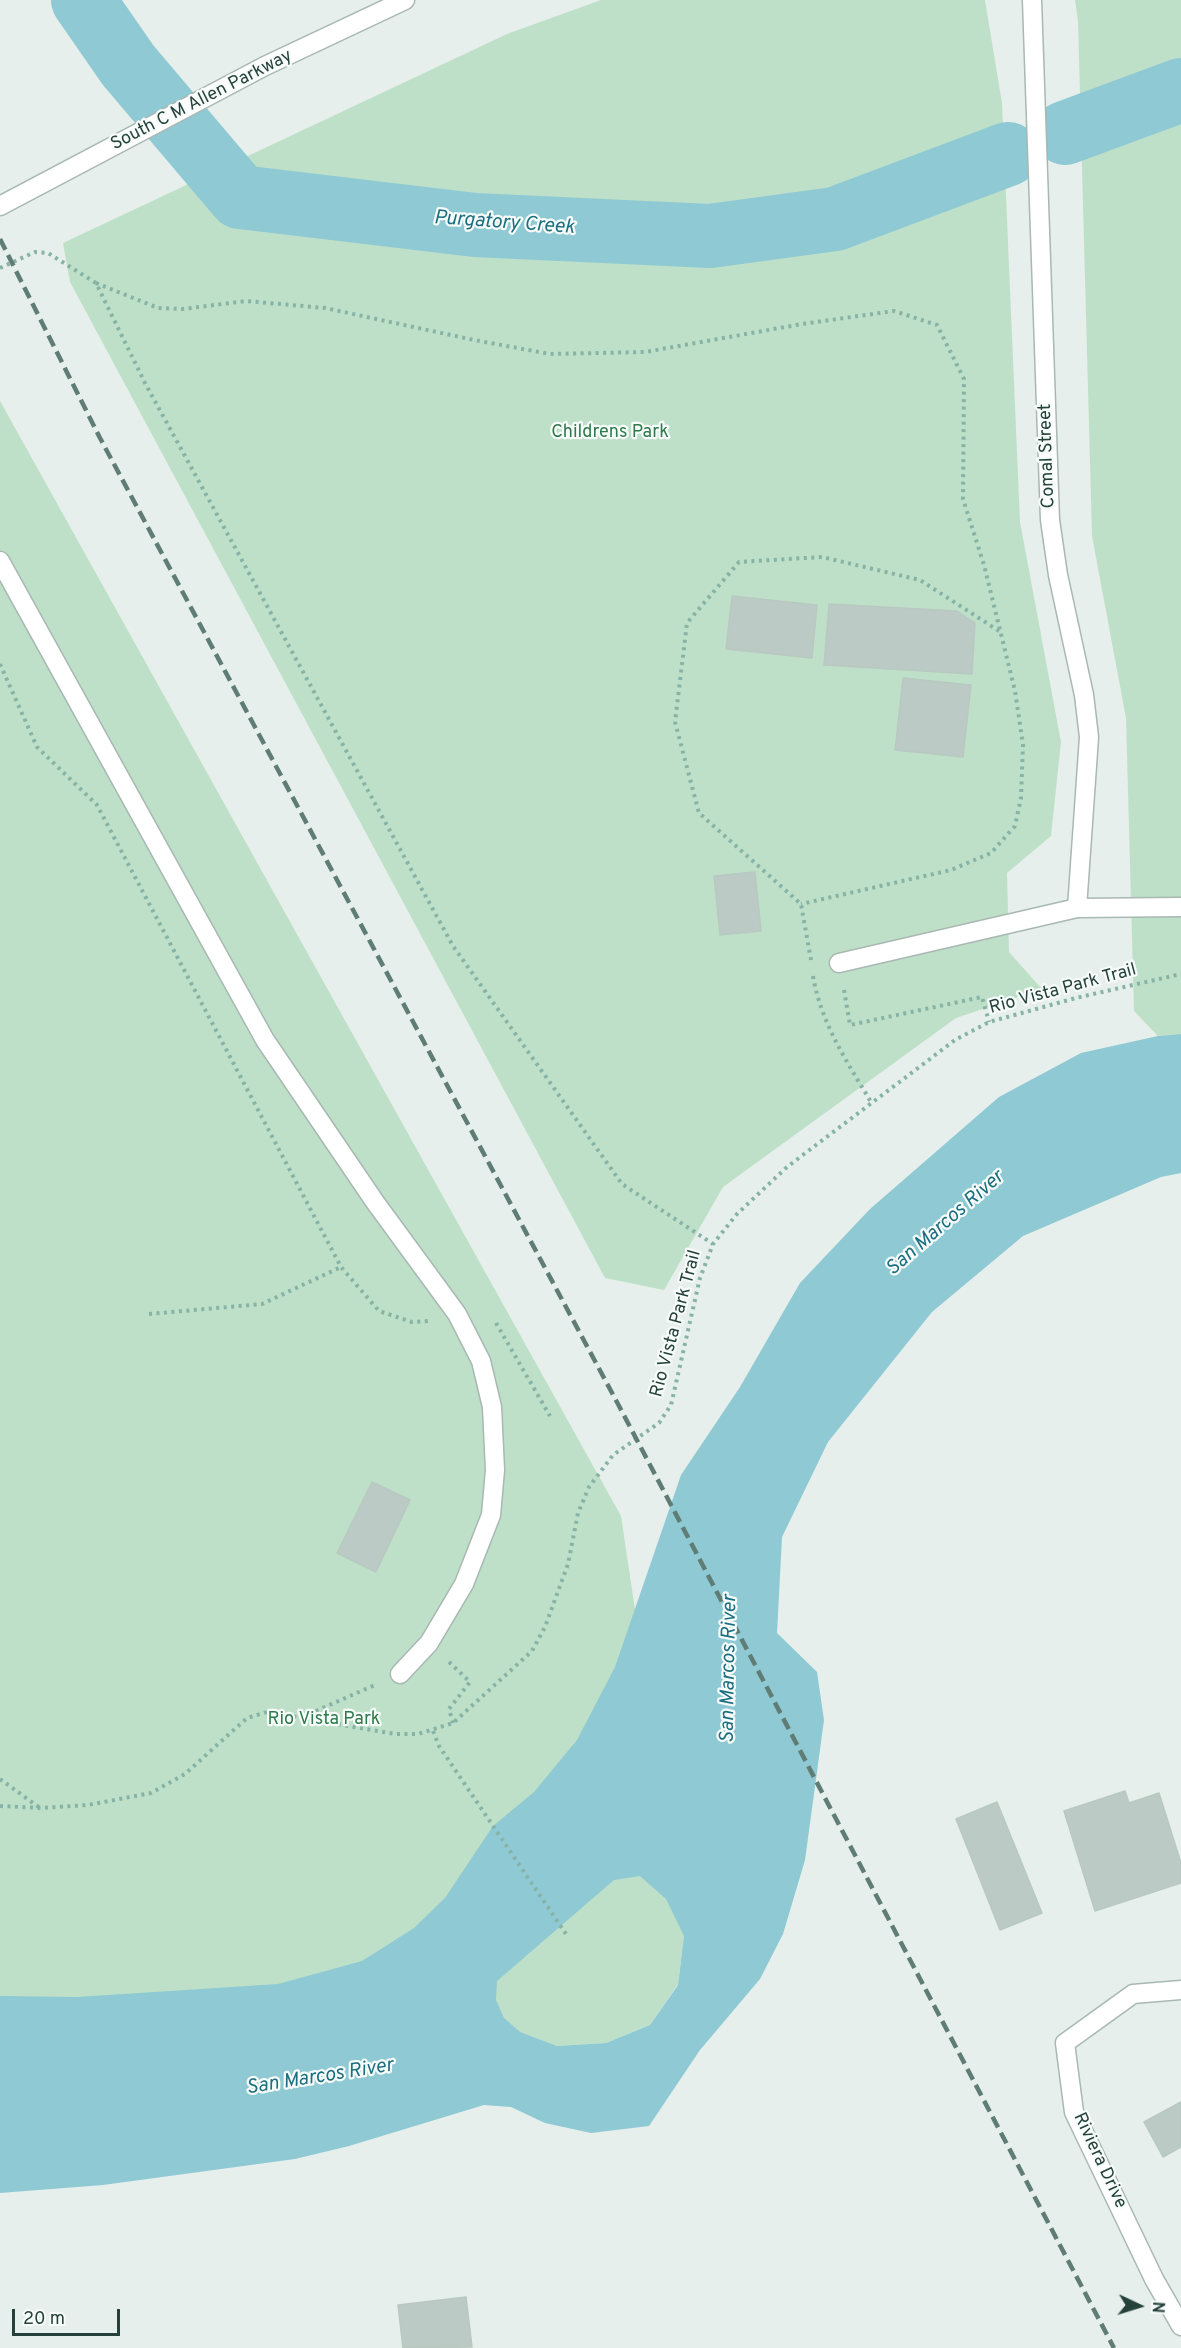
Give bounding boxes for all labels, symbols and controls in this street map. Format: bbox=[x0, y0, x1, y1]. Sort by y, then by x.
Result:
street label: South C M Allen Parkway bbox=[108, 46, 296, 156]
water label: Purgatory Creek bbox=[433, 207, 575, 241]
street label: Comal Street bbox=[1035, 403, 1061, 509]
park label: Childrens Park bbox=[551, 422, 669, 444]
street label: Rio Vista Park Trail bbox=[987, 960, 1139, 1020]
water label: San Marcos River bbox=[882, 1166, 1010, 1282]
street label: Rio Vista Park Trail bbox=[647, 1248, 707, 1400]
water label: San Marcos River bbox=[717, 1595, 743, 1743]
park label: Rio Vista Park bbox=[268, 1709, 380, 1731]
water label: San Marcos River bbox=[245, 2055, 395, 2101]
street label: Riviera Drive bbox=[1067, 2110, 1131, 2212]
north arrow bbox=[1109, 2276, 1169, 2336]
scale bar bbox=[15, 2297, 123, 2335]
text: N bbox=[1147, 2301, 1167, 2314]
text: 20 m bbox=[23, 2308, 65, 2331]

